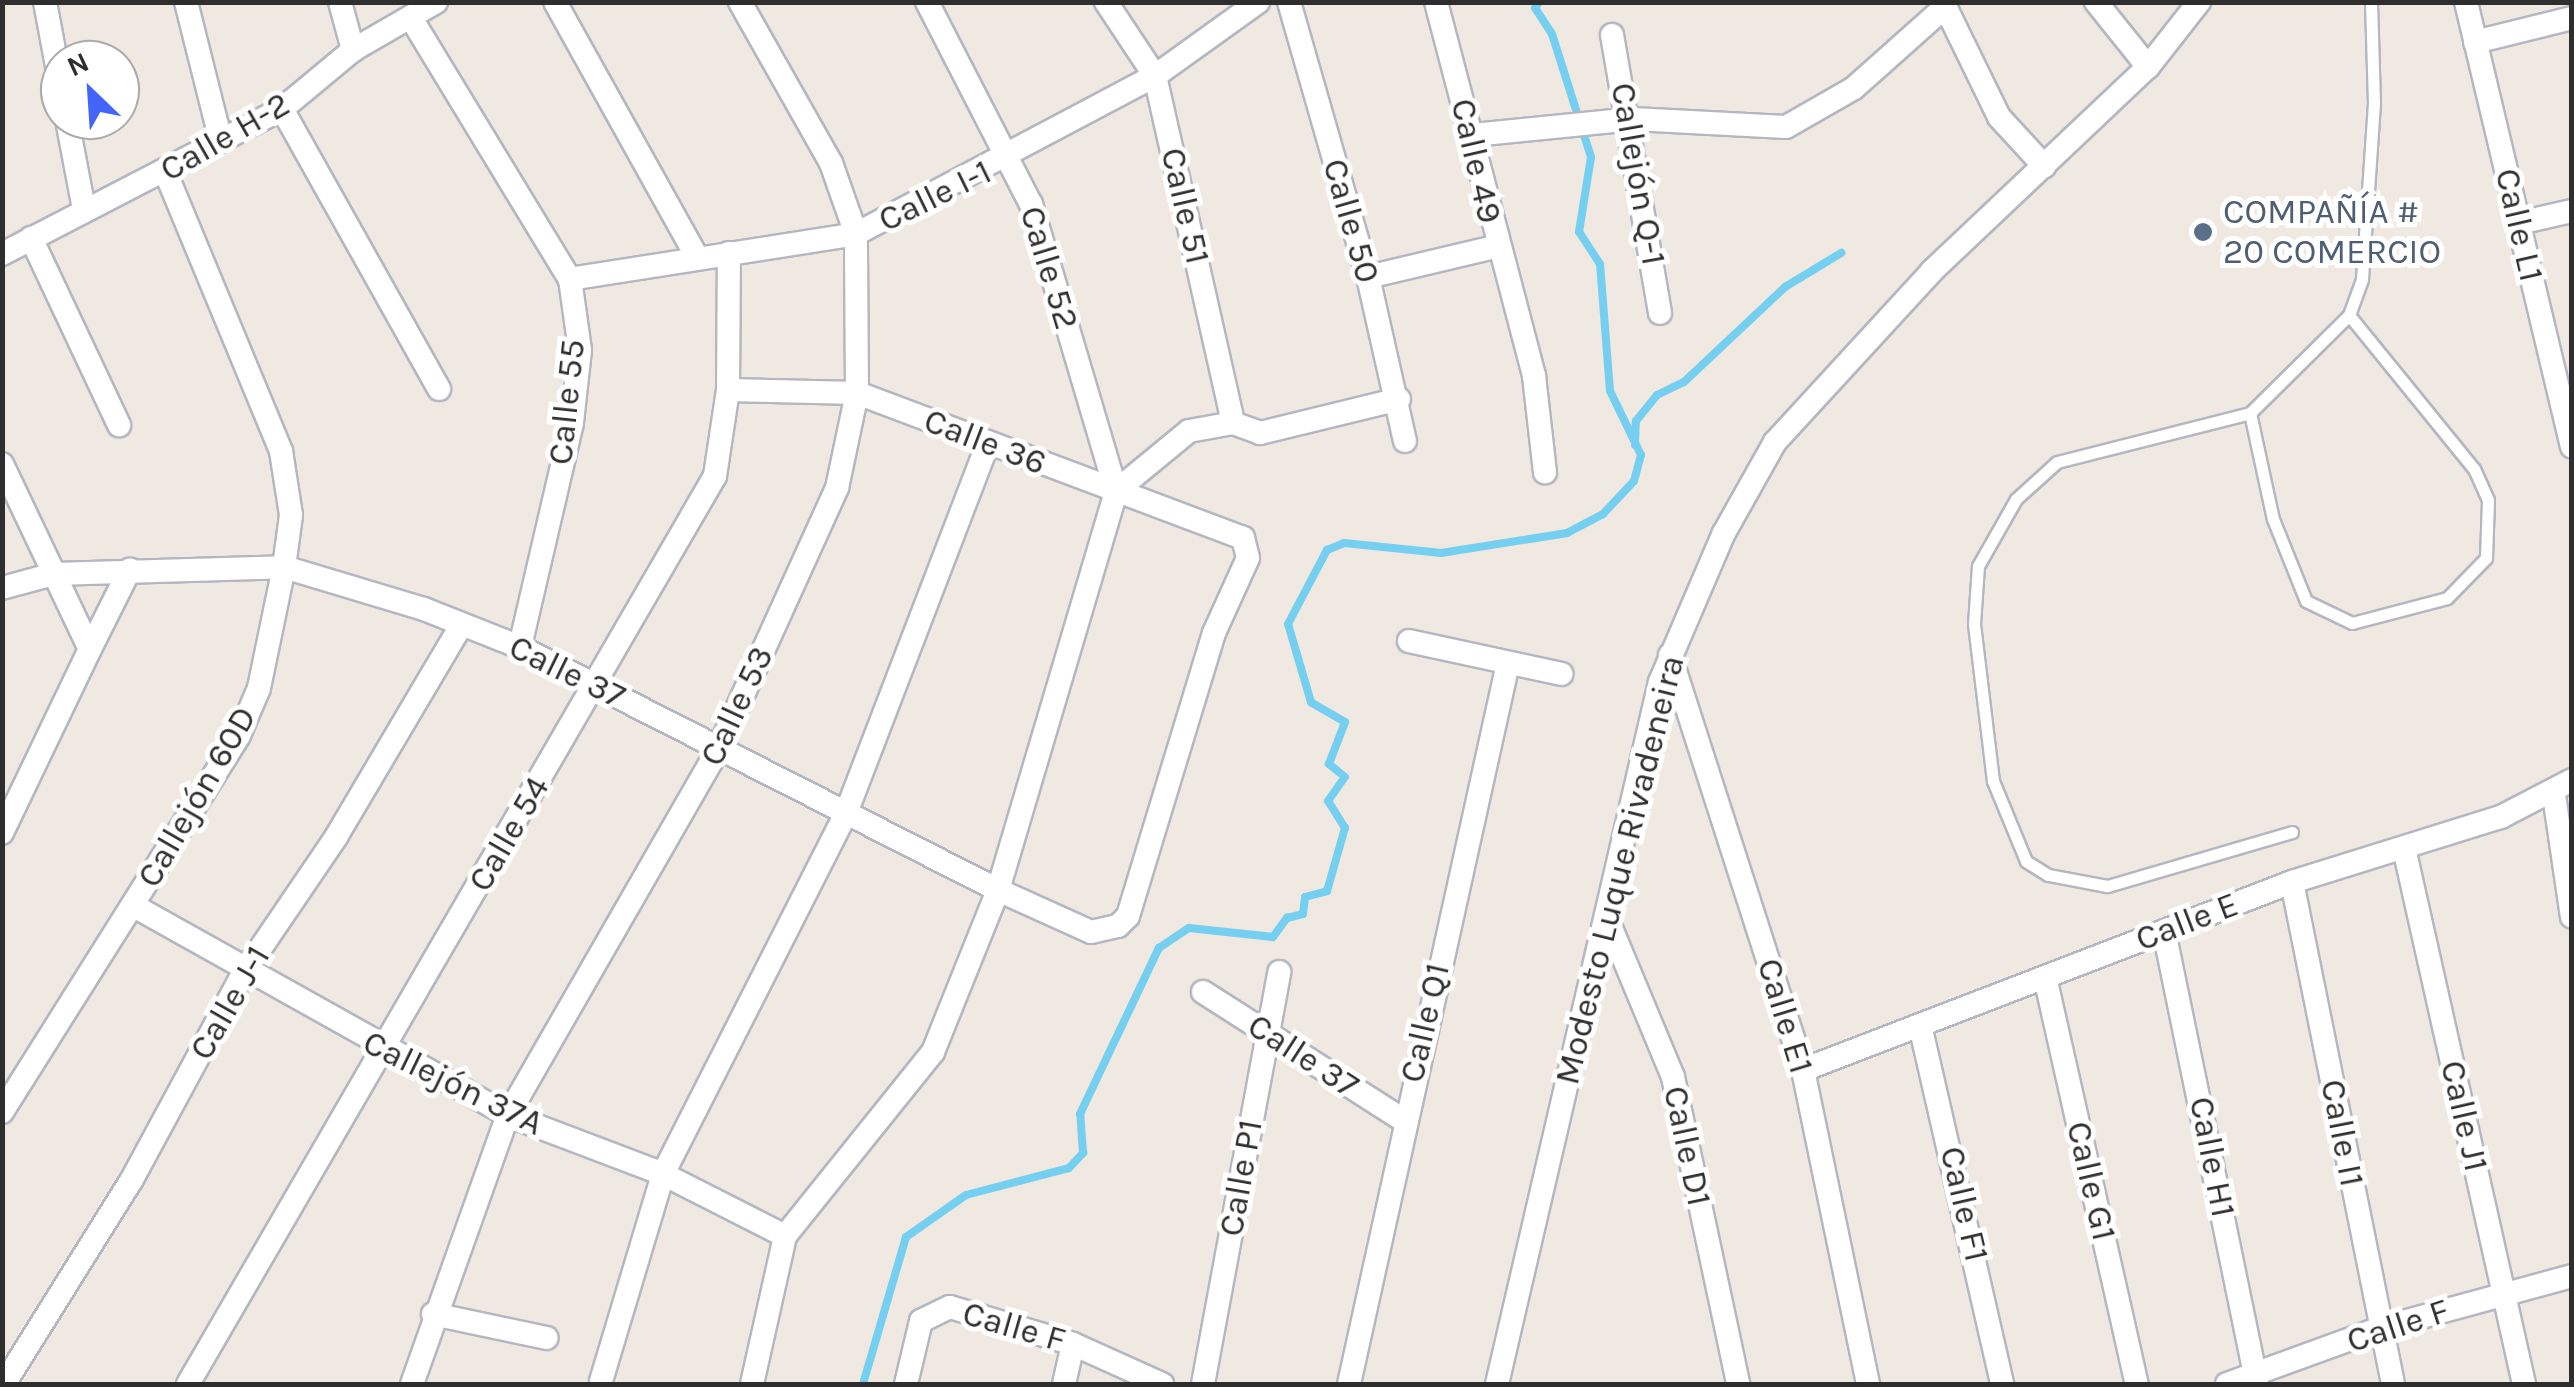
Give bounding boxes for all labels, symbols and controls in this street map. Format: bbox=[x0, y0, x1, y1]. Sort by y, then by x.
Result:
north arrow bbox=[40, 40, 140, 140]
text: N bbox=[62, 45, 94, 83]
street label: Callejón Q-1 bbox=[1601, 80, 1675, 268]
street label: Calle H-2 bbox=[153, 83, 297, 191]
street label: Calle 49 bbox=[1441, 95, 1511, 227]
street label: Calle 51 bbox=[1151, 144, 1219, 268]
street label: Calle I-1 bbox=[872, 151, 998, 241]
street label: Calle 50 bbox=[1313, 154, 1389, 288]
street label: Calle L1 bbox=[2486, 164, 2552, 286]
place label: COMPAÑÍA # 20 COMERCIO bbox=[2223, 191, 2441, 273]
street label: Calle 52 bbox=[1010, 201, 1088, 335]
marker: COMPAÑÍA # 20 COMERCIO bbox=[2192, 221, 2214, 243]
street label: Calle 55 bbox=[540, 337, 594, 467]
street label: Calle 36 bbox=[918, 400, 1052, 484]
street label: Calle 37 bbox=[502, 626, 632, 718]
street label: Calle 53 bbox=[691, 640, 783, 772]
street label: Modesto Luque Rivadeneira bbox=[1546, 651, 1694, 1089]
street label: Callejón 60D bbox=[128, 699, 266, 895]
street label: Calle 54 bbox=[459, 769, 559, 899]
street label: Calle E bbox=[2130, 883, 2244, 961]
street label: Calle J-1 bbox=[181, 939, 279, 1067]
street label: Calle E1 bbox=[1748, 954, 1822, 1078]
street label: Calle Q1 bbox=[1391, 959, 1459, 1087]
street label: Calle 37 bbox=[1240, 1005, 1366, 1107]
street label: Callejón 37A bbox=[356, 1021, 550, 1145]
street label: Calle J1 bbox=[2431, 1057, 2497, 1175]
street label: Calle I1 bbox=[2311, 1076, 2373, 1190]
street label: Calle D1 bbox=[1654, 1082, 1720, 1210]
street label: Calle H1 bbox=[2180, 1093, 2244, 1221]
street label: Calle P1 bbox=[1210, 1116, 1272, 1240]
street label: Calle G1 bbox=[2057, 1117, 2125, 1245]
street label: Calle F1 bbox=[1930, 1143, 1998, 1265]
street label: Calle F bbox=[2342, 1290, 2454, 1362]
street label: Calle F bbox=[958, 1292, 1070, 1362]

